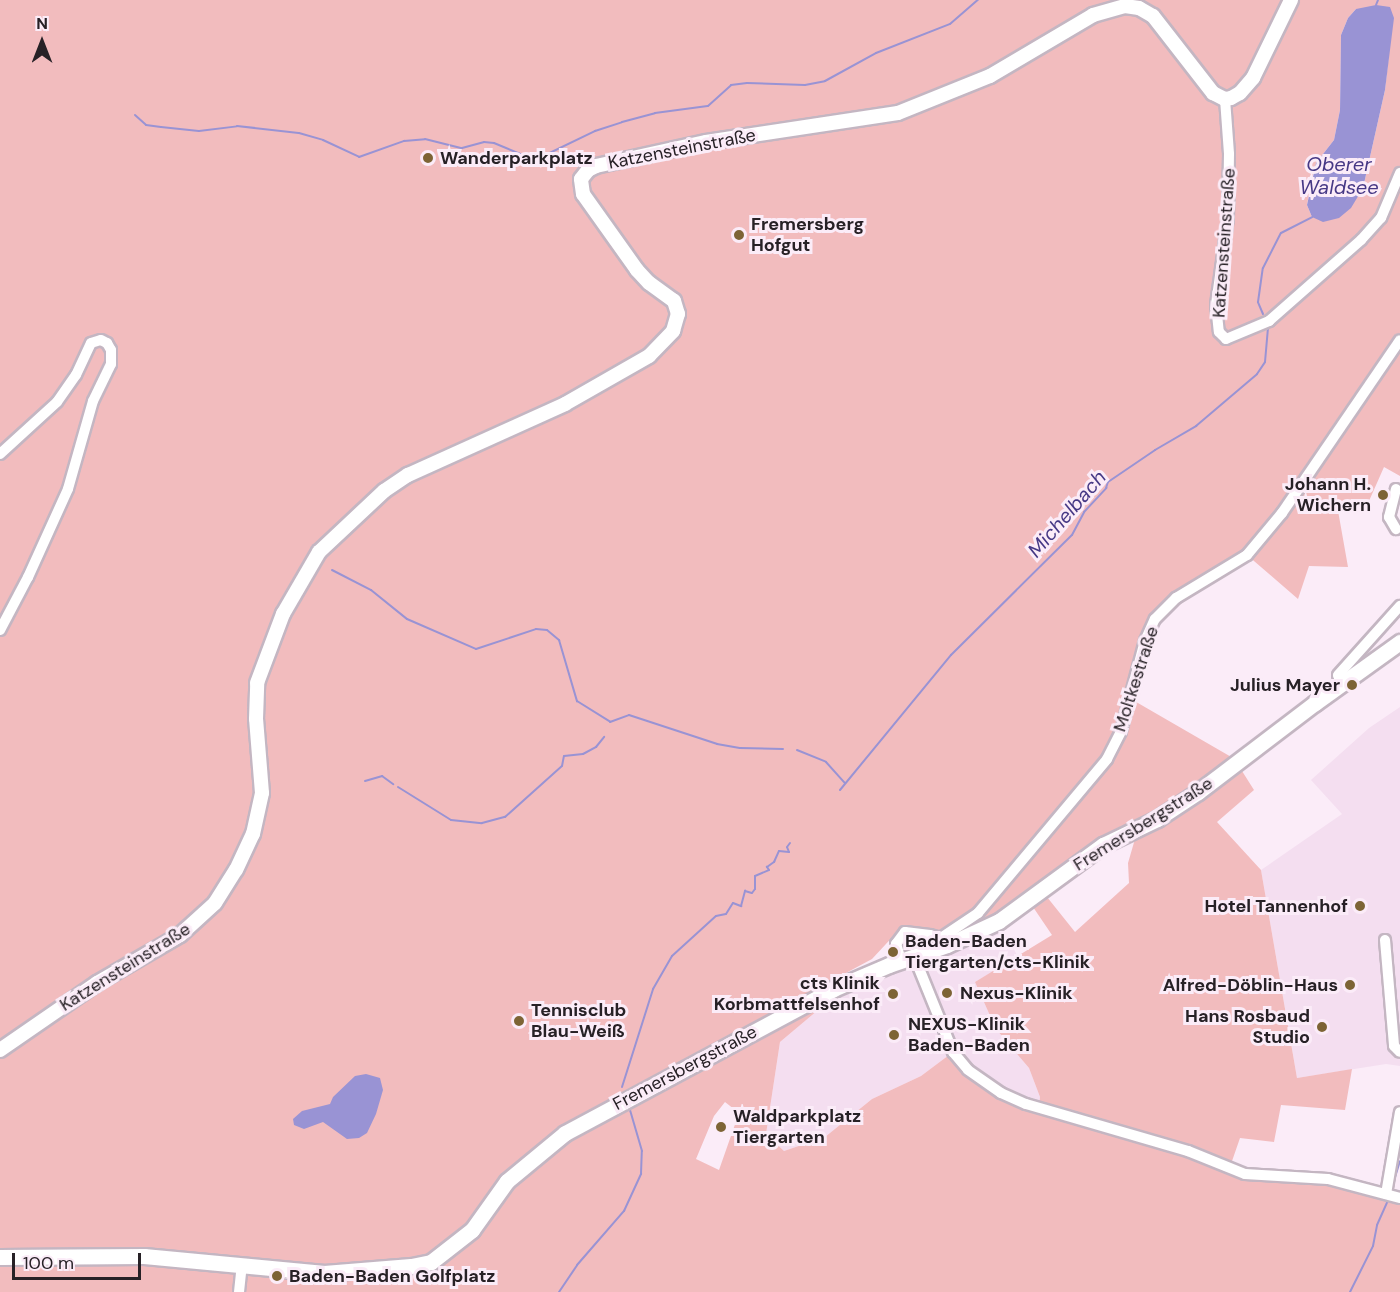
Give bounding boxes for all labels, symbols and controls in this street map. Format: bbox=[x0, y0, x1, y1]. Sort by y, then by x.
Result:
north arrow bbox=[12, 12, 72, 72]
text: N bbox=[36, 13, 48, 34]
street label: Katzensteinstraße bbox=[606, 124, 758, 174]
place label: Wanderparkplatz bbox=[440, 147, 593, 169]
marker: Wanderparkplatz bbox=[421, 151, 435, 165]
water label: Oberer Waldsee bbox=[1299, 152, 1379, 199]
street label: Katzensteinstraße bbox=[1208, 168, 1240, 318]
place label: Fremersberg Hofgut bbox=[751, 214, 864, 256]
marker: Fremersberg Hofgut bbox=[732, 228, 746, 242]
water label: Michelbach bbox=[1023, 466, 1111, 562]
place label: Johann H. Wichern bbox=[1285, 474, 1371, 516]
marker: Johann H. Wichern bbox=[1376, 488, 1390, 502]
street label: Moltkestraße bbox=[1109, 624, 1163, 734]
place label: Julius Mayer bbox=[1230, 674, 1340, 696]
marker: Julius Mayer bbox=[1345, 678, 1359, 692]
street label: Fremersbergstraße bbox=[1069, 772, 1217, 876]
place label: Hotel Tannenhof bbox=[1204, 895, 1348, 917]
marker: Hotel Tannenhof bbox=[1353, 899, 1367, 913]
street label: Katzensteinstraße bbox=[56, 918, 194, 1016]
place label: Baden-Baden Tiergarten/cts-Klinik bbox=[905, 931, 1090, 974]
marker: Baden-Baden Tiergarten/cts-Klinik bbox=[886, 945, 900, 959]
place label: cts Klinik Korbmattfelsenhof bbox=[714, 973, 880, 1016]
place label: Alfred-Döblin-Haus bbox=[1163, 974, 1338, 996]
marker: Alfred-Döblin-Haus bbox=[1343, 978, 1357, 992]
place label: Nexus-Klinik bbox=[960, 982, 1073, 1004]
marker: Nexus-Klinik bbox=[938, 984, 956, 1002]
marker: cts Klinik Korbmattfelsenhof bbox=[884, 985, 902, 1003]
place label: Tennisclub Blau-Weiß bbox=[531, 1000, 626, 1042]
place label: Hans Rosbaud Studio bbox=[1185, 1006, 1310, 1048]
marker: Tennisclub Blau-Weiß bbox=[512, 1014, 526, 1028]
place label: NEXUS-Klinik Baden-Baden bbox=[908, 1014, 1030, 1056]
marker: Hans Rosbaud Studio bbox=[1315, 1020, 1329, 1034]
street label: Fremersbergstraße bbox=[609, 1021, 761, 1115]
marker: NEXUS-Klinik Baden-Baden bbox=[885, 1026, 903, 1044]
place label: Waldparkplatz Tiergarten bbox=[733, 1106, 861, 1148]
marker: Waldparkplatz Tiergarten bbox=[714, 1120, 728, 1134]
scale bar bbox=[15, 1241, 144, 1279]
text: 100 m bbox=[23, 1251, 74, 1275]
place label: Baden-Baden Golfplatz bbox=[289, 1265, 495, 1287]
marker: Baden-Baden Golfplatz bbox=[270, 1269, 284, 1283]

